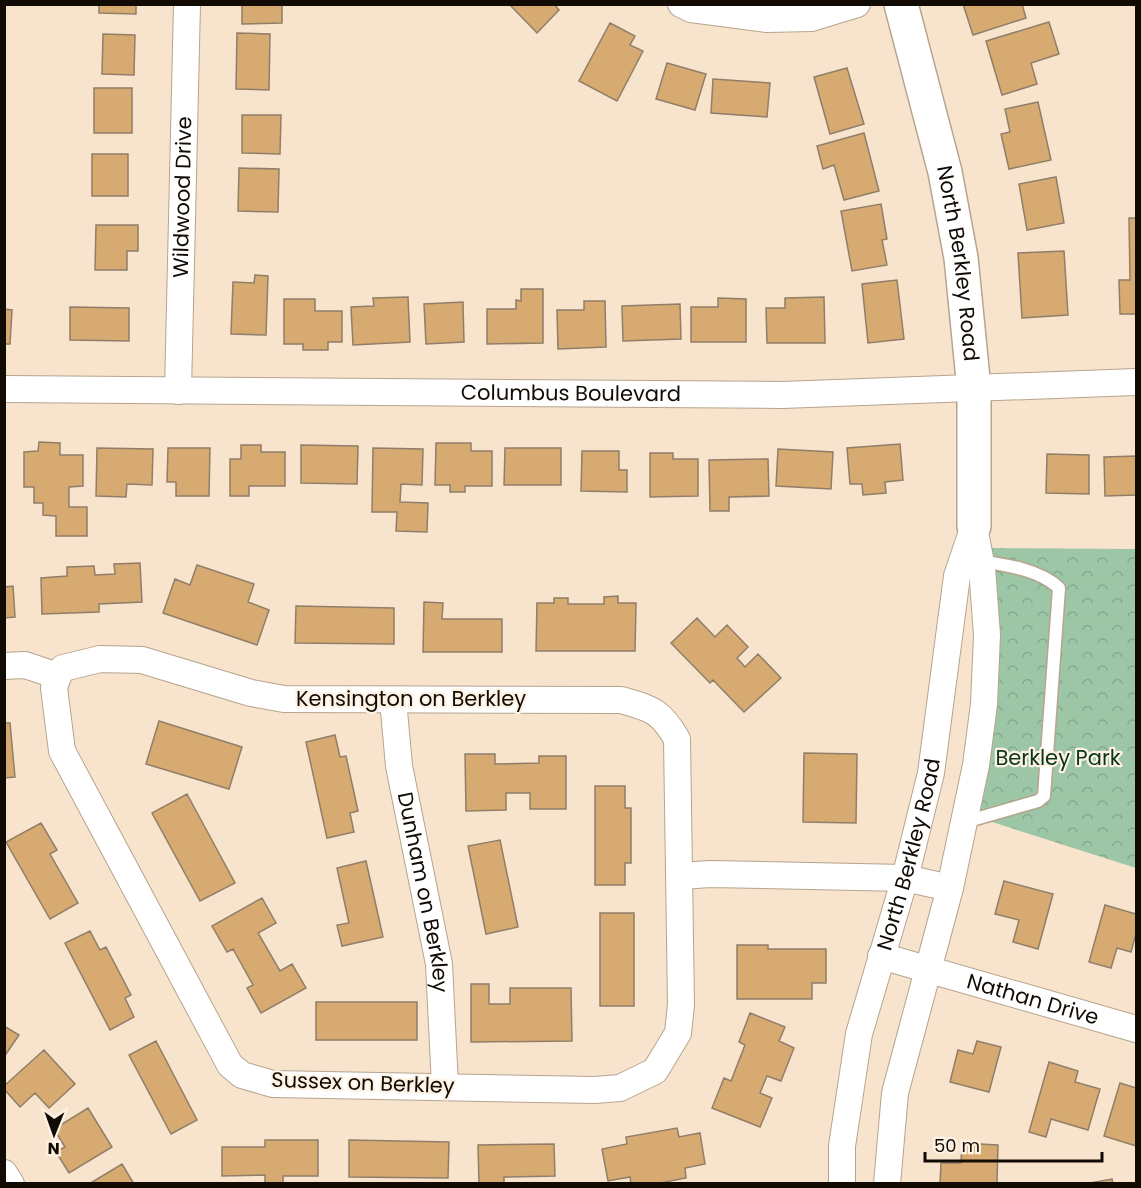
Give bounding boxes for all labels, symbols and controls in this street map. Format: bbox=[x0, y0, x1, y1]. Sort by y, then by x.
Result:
street label: Wildwood Drive bbox=[166, 116, 198, 278]
street label: North Berkley Road bbox=[930, 163, 986, 363]
street label: Columbus Boulevard bbox=[461, 378, 681, 408]
street label: Kensington on Berkley bbox=[296, 684, 526, 713]
park label: Berkley Park bbox=[995, 743, 1121, 772]
street label: North Berkley Road bbox=[869, 756, 947, 954]
street label: Dunham on Berkley bbox=[391, 789, 455, 993]
street label: Nathan Drive bbox=[964, 966, 1102, 1032]
street label: Sussex on Berkley bbox=[271, 1065, 455, 1100]
north arrow bbox=[24, 1104, 84, 1164]
scale bar bbox=[925, 1125, 1102, 1163]
text: 50 m bbox=[934, 1133, 980, 1158]
text: N bbox=[48, 1137, 60, 1160]

